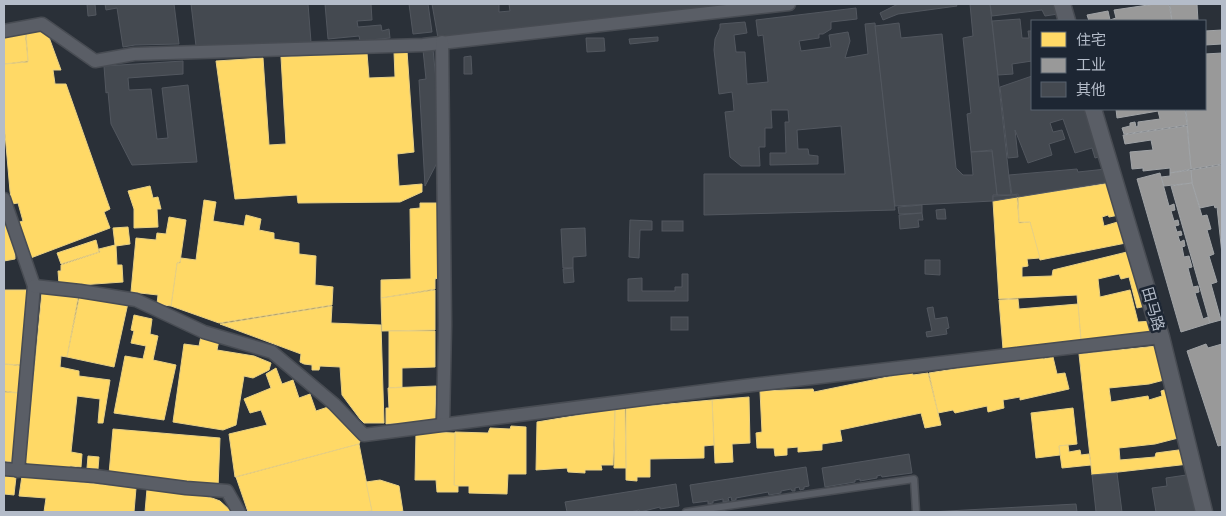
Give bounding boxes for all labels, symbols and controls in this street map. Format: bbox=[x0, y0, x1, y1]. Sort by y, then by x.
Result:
legend bbox=[1031, 20, 1206, 110]
text: 住宅 bbox=[1076, 32, 1106, 51]
text: 工业 bbox=[1076, 57, 1106, 76]
text: 其他 bbox=[1076, 82, 1106, 101]
street label: 田马路 bbox=[1136, 285, 1167, 334]

